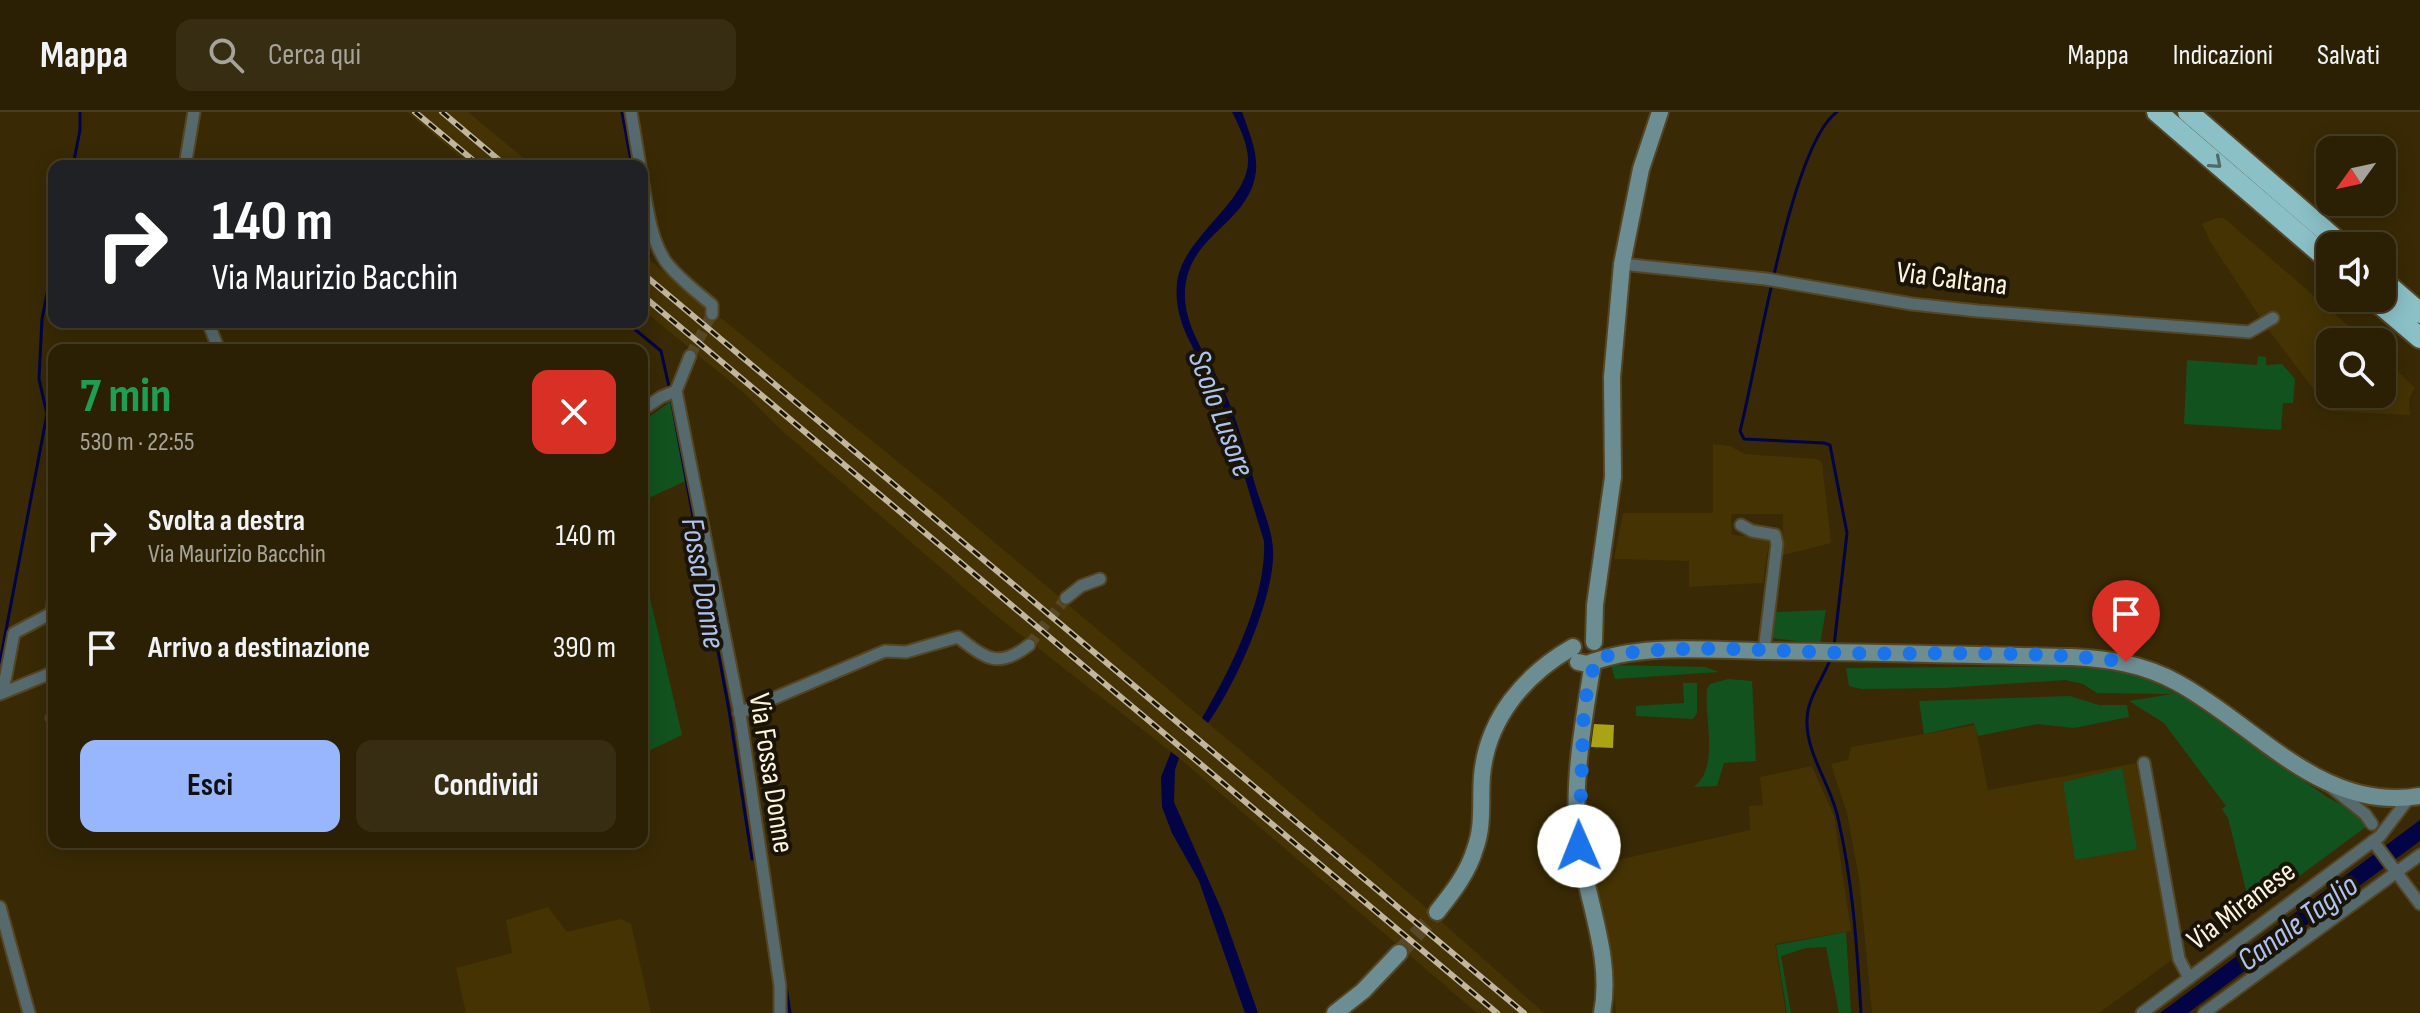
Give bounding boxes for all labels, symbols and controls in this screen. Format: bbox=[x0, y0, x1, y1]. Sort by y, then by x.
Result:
search box bbox=[176, 19, 736, 91]
text: Mappa bbox=[40, 33, 128, 78]
icon: search bbox=[204, 33, 248, 77]
text: Cerca qui bbox=[268, 37, 361, 73]
text: Mappa bbox=[2068, 39, 2129, 72]
text: Indicazioni bbox=[2173, 39, 2273, 72]
text: Salvati bbox=[2317, 39, 2380, 72]
north arrow bbox=[2316, 136, 2396, 216]
map controls bbox=[2316, 136, 2396, 408]
one-way arrow bbox=[2207, 153, 2222, 168]
text: 140 m bbox=[212, 189, 333, 256]
icon: right bbox=[80, 192, 184, 296]
button: sound bbox=[2316, 232, 2396, 312]
street label: Via Caltana bbox=[1894, 254, 2009, 304]
text: Via Maurizio Bacchin bbox=[212, 257, 458, 300]
button: search bbox=[2316, 328, 2396, 408]
water label: Scolo Lusore bbox=[1179, 345, 1263, 482]
text: 7 min bbox=[80, 368, 171, 425]
button: close bbox=[532, 370, 616, 454]
text: 530 m · 22:55 bbox=[80, 427, 194, 458]
text: Svolta a destra bbox=[148, 503, 305, 539]
icon: right bbox=[80, 514, 124, 558]
water label: Fossa Donne bbox=[672, 515, 733, 652]
text: 140 m bbox=[556, 518, 616, 554]
text: Via Maurizio Bacchin bbox=[148, 539, 326, 570]
pin bbox=[2092, 580, 2160, 662]
icon: arrive bbox=[2104, 592, 2148, 636]
icon: arrive bbox=[80, 626, 124, 670]
text: Arrivo a destinazione bbox=[148, 630, 370, 666]
text: 390 m bbox=[553, 630, 616, 666]
street label: Via Fossa Donne bbox=[741, 691, 801, 856]
button: Esci bbox=[80, 740, 340, 832]
button: Condividi bbox=[356, 740, 616, 832]
position arrow bbox=[1537, 804, 1621, 888]
street label: Via Miranese bbox=[2180, 853, 2303, 958]
water label: Canale Taglio bbox=[2230, 866, 2366, 980]

